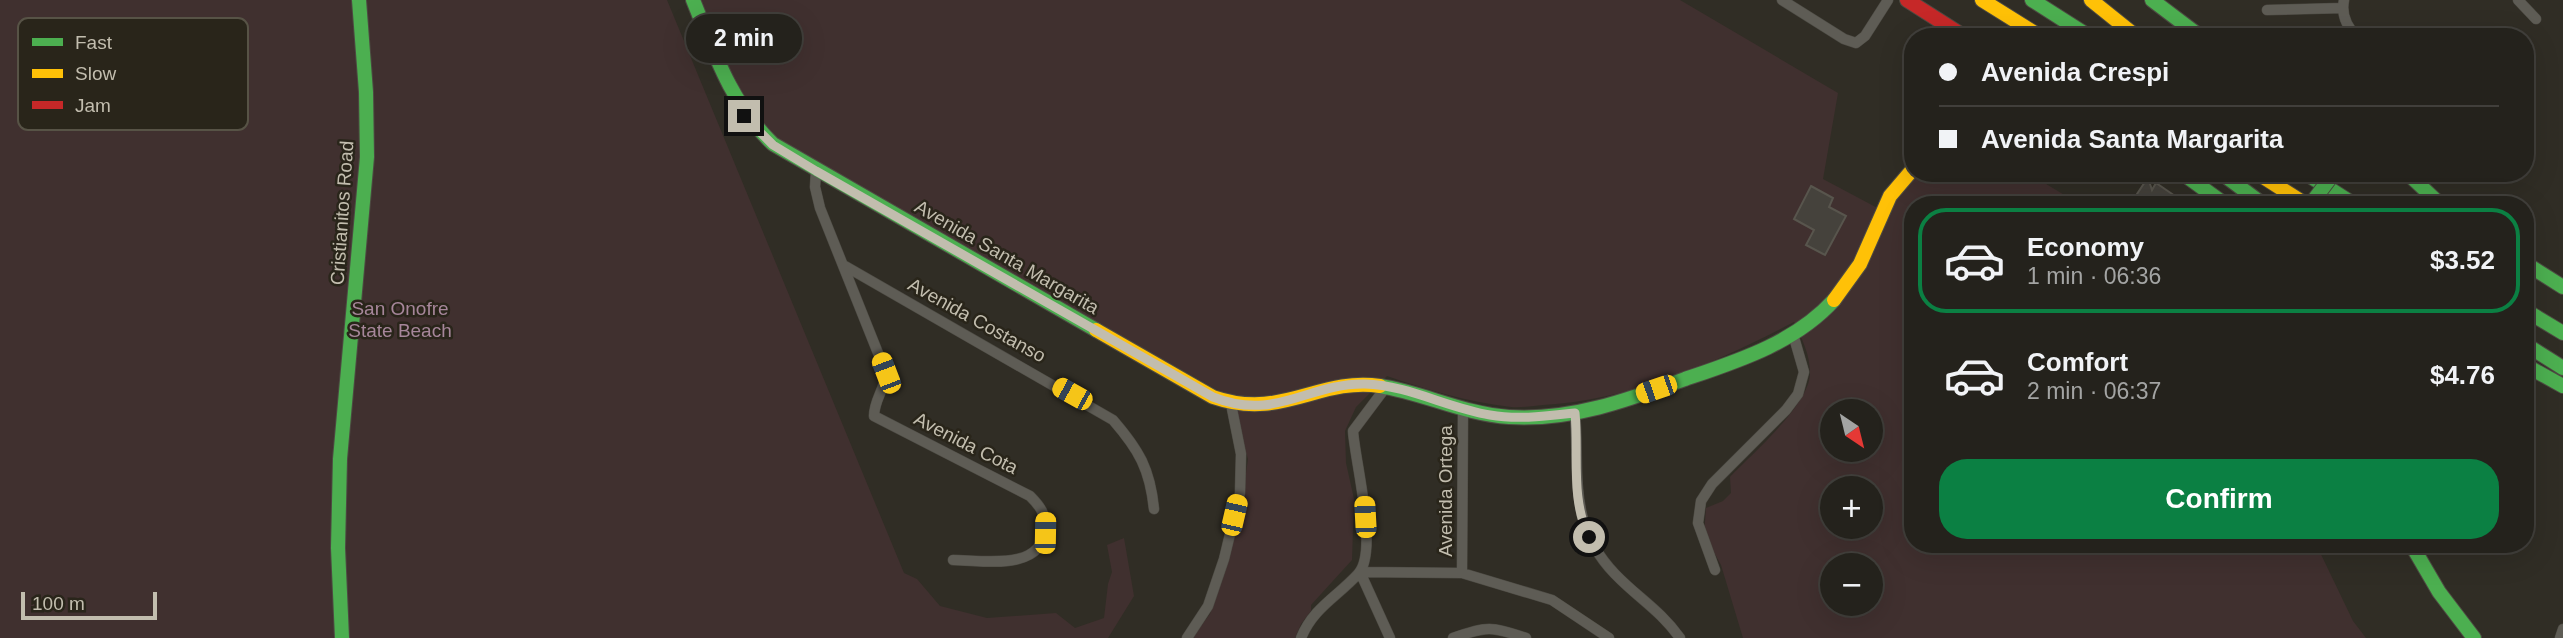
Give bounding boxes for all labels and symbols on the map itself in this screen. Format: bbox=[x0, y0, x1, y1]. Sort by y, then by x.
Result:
callout: 2 min bbox=[686, 15, 802, 64]
legend bbox=[18, 18, 248, 130]
text: Fast bbox=[75, 32, 113, 53]
text: Slow bbox=[75, 63, 116, 84]
text: Jam bbox=[75, 95, 111, 116]
route end bbox=[728, 100, 760, 132]
street label: Cristianitos Road bbox=[326, 140, 358, 286]
street label: Avenida Santa Margarita bbox=[911, 196, 1103, 319]
street label: Avenida Costanso bbox=[905, 274, 1049, 366]
park label: San Onofre State Beach bbox=[348, 298, 452, 341]
car bbox=[869, 350, 904, 396]
car bbox=[1633, 372, 1680, 406]
car bbox=[1049, 375, 1096, 413]
north arrow bbox=[1820, 399, 1883, 462]
street label: Avenida Cota bbox=[911, 408, 1022, 478]
street label: Avenida Ortega bbox=[1435, 425, 1456, 557]
car bbox=[1220, 492, 1249, 538]
car bbox=[1354, 495, 1377, 539]
car bbox=[1035, 512, 1056, 554]
route start bbox=[1573, 521, 1605, 553]
scale bar bbox=[21, 589, 158, 621]

